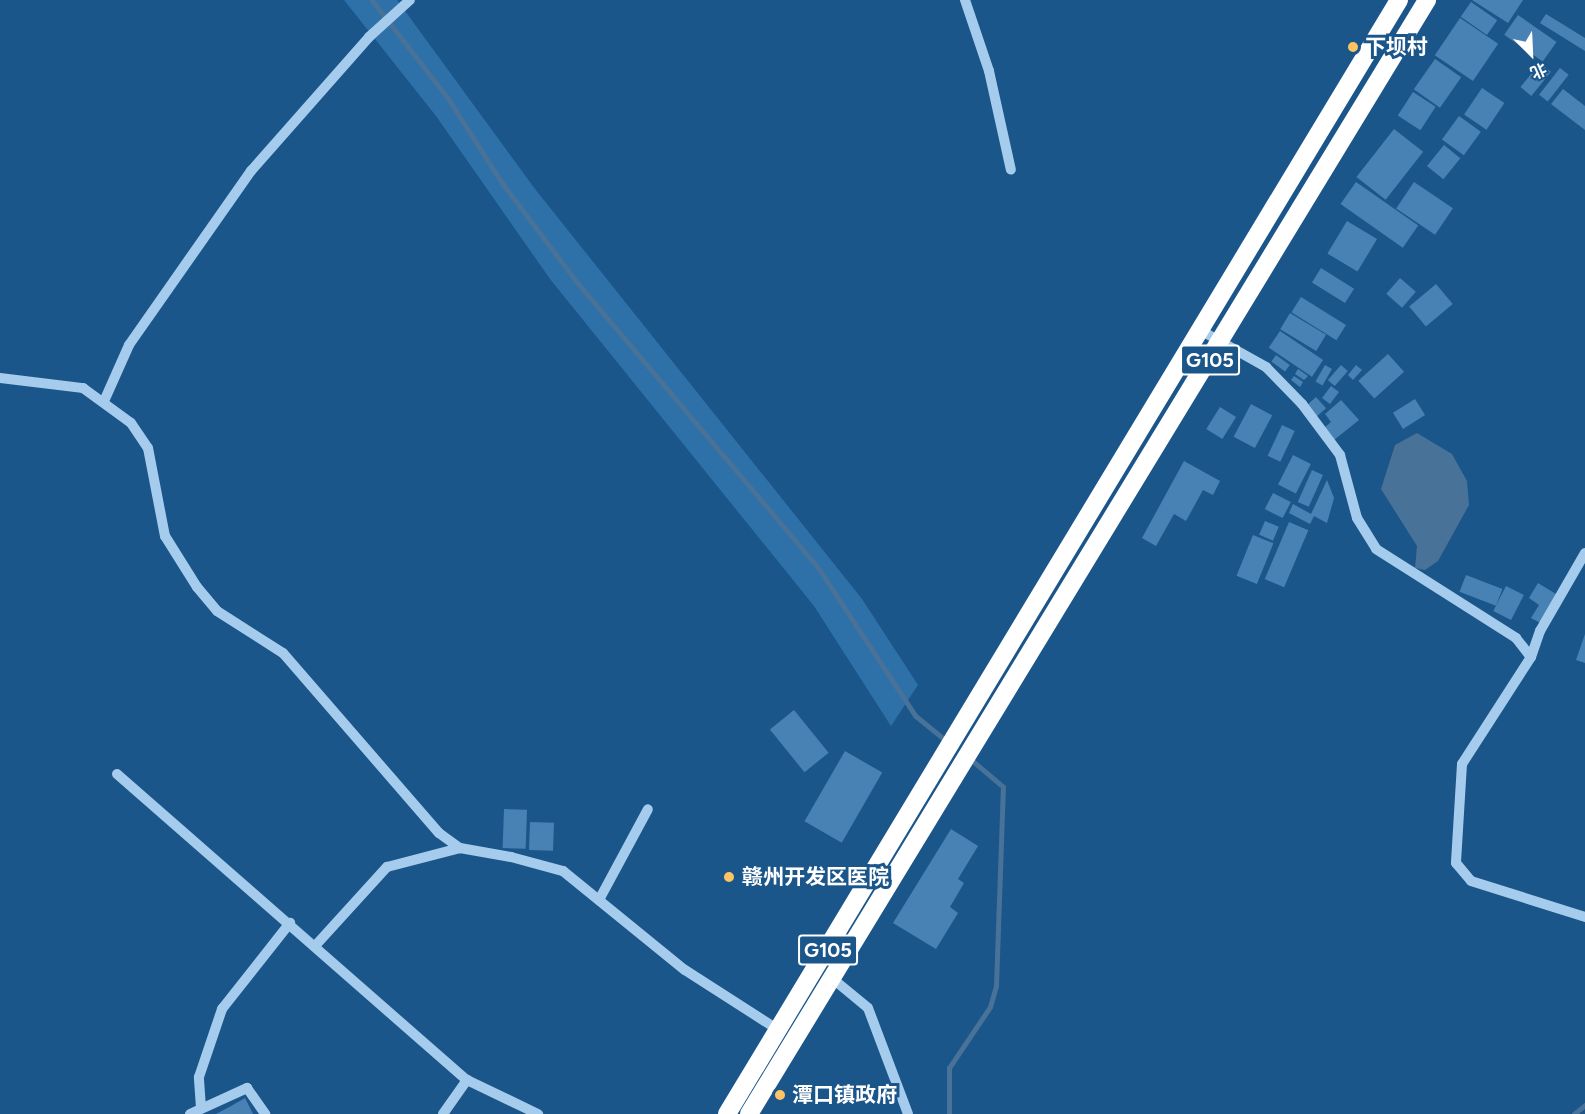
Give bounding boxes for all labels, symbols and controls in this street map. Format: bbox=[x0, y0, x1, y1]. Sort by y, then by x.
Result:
north arrow bbox=[1501, 24, 1561, 84]
place label: 下坝村 bbox=[1365, 34, 1428, 60]
marker: 下坝村 bbox=[1346, 40, 1360, 54]
text: 北 bbox=[1527, 59, 1550, 83]
road number: G105 bbox=[1180, 343, 1240, 377]
place label: 赣州开发区医院 bbox=[742, 864, 889, 890]
marker: 赣州开发区医院 bbox=[720, 868, 738, 886]
road number: G105 bbox=[798, 933, 858, 967]
place label: 潭口镇政府 bbox=[792, 1082, 897, 1108]
marker: 潭口镇政府 bbox=[773, 1088, 787, 1102]

